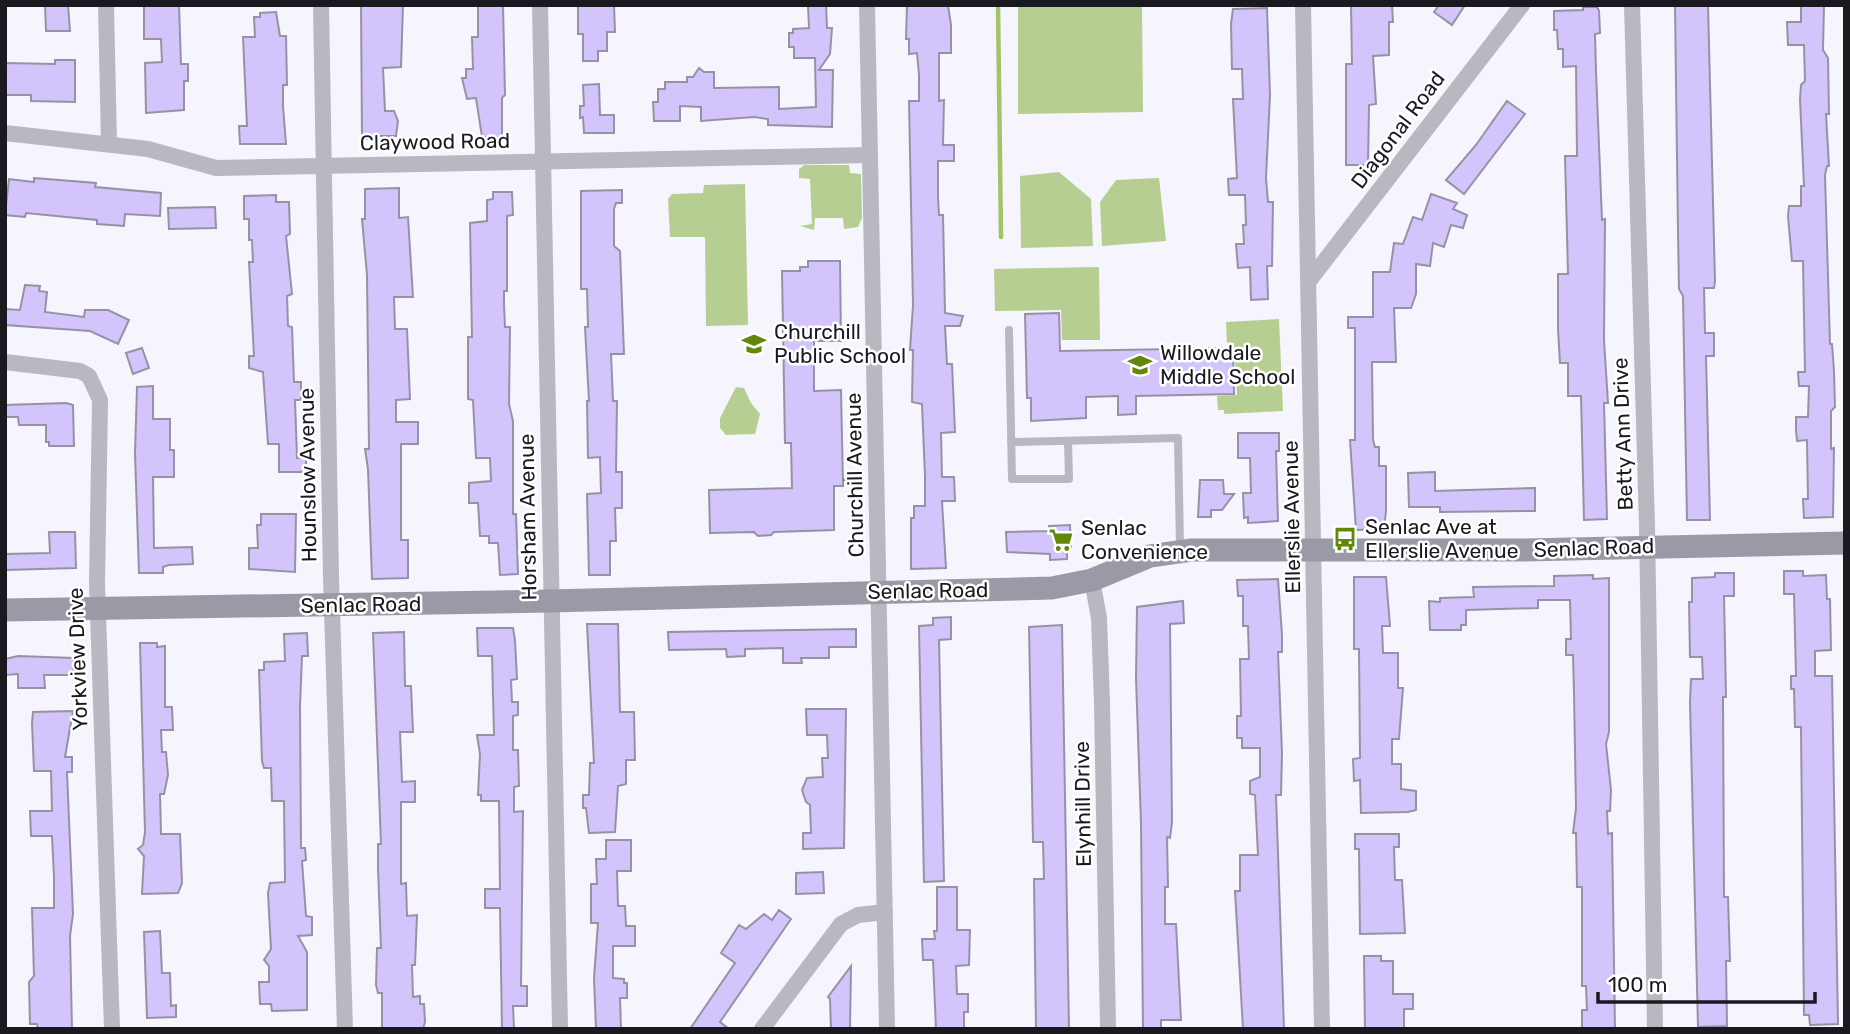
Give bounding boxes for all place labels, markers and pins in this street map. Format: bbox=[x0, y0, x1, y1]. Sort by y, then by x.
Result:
place label: Churchill Public School bbox=[774, 319, 906, 368]
school or university icon: Churchill Public School bbox=[740, 330, 768, 358]
place label: Willowdale Middle School bbox=[1160, 340, 1295, 389]
school or university icon: Willowdale Middle School bbox=[1126, 351, 1154, 379]
place label: Senlac Ave at Ellerslie Avenue bbox=[1365, 514, 1518, 563]
place label: Senlac Convenience bbox=[1081, 515, 1208, 564]
bus stop icon: Senlac Ave at Ellerslie Avenue bbox=[1331, 525, 1359, 553]
supermarket icon: Senlac Convenience bbox=[1047, 526, 1075, 554]

